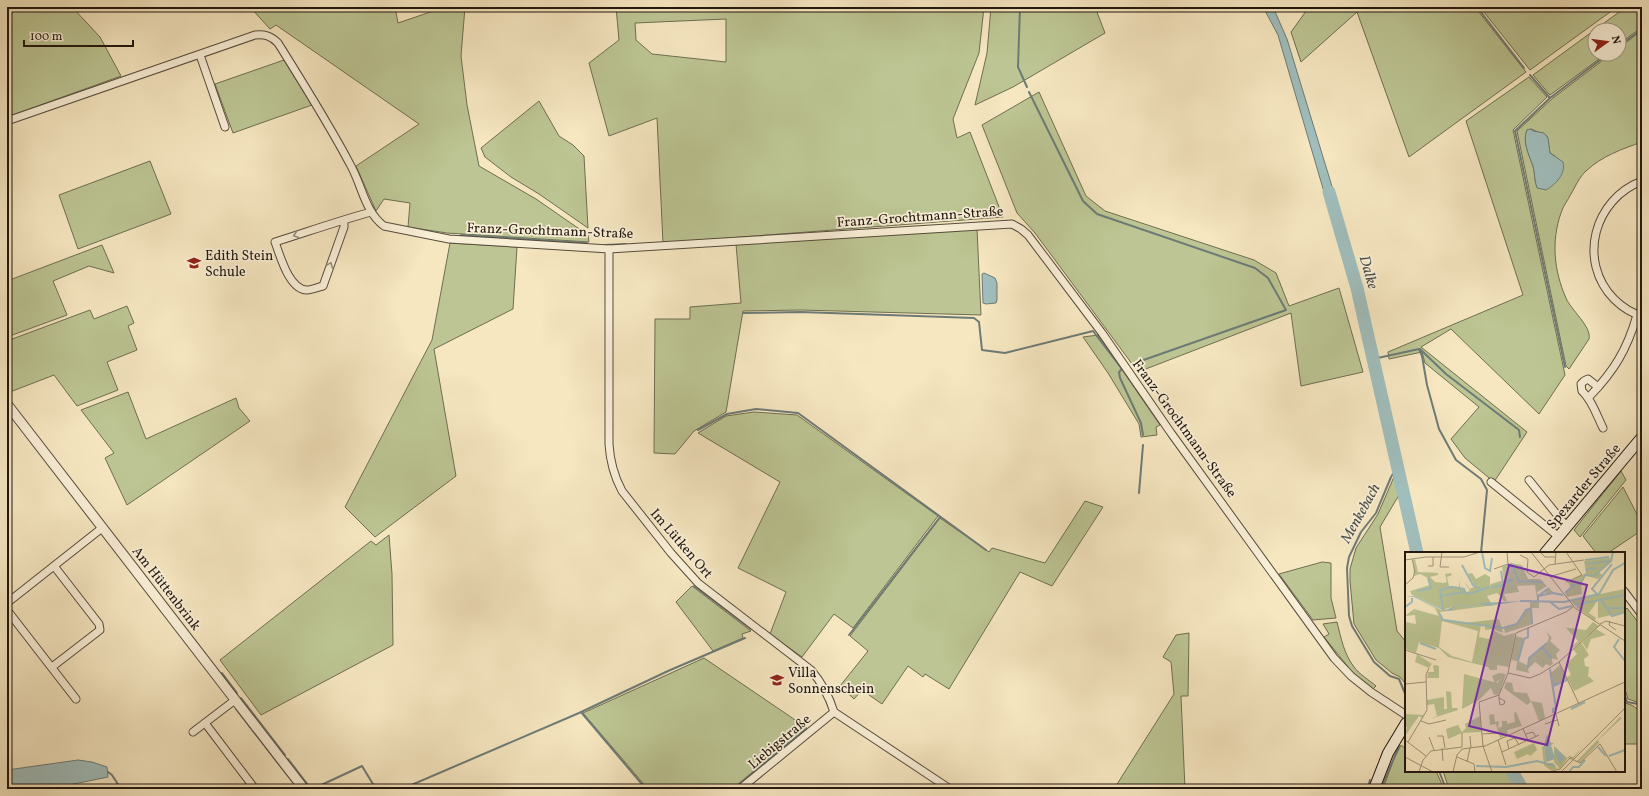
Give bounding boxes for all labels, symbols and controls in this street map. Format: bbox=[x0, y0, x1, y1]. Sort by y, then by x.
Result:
scale bar bbox=[24, 22, 133, 48]
north arrow bbox=[1587, 22, 1627, 62]
text: 100 m bbox=[30, 29, 63, 45]
text: N bbox=[1607, 34, 1623, 46]
street label: Franz-Grochtmann-Straße bbox=[836, 202, 1004, 233]
street label: Franz-Grochtmann-Straße bbox=[466, 219, 634, 244]
one-way arrow bbox=[292, 230, 299, 239]
place label: Edith Stein Schule bbox=[205, 247, 273, 282]
water label: Dalke bbox=[1353, 253, 1383, 292]
school or university icon: Edith Stein Schule bbox=[186, 255, 202, 271]
one-way arrow bbox=[326, 261, 334, 268]
street label: Franz-Grochtmann-Straße bbox=[1127, 356, 1241, 502]
street label: Spexarder Straße bbox=[1543, 440, 1626, 534]
water label: Menkebach bbox=[1336, 480, 1386, 548]
street label: Im Lütken Ort bbox=[645, 505, 717, 583]
street label: Am Hüttenbrink bbox=[127, 543, 205, 635]
inset map bbox=[1405, 552, 1625, 772]
place label: Villa Sonnenschein bbox=[788, 664, 874, 699]
school or university icon: Villa Sonnenschein bbox=[769, 672, 785, 688]
street label: Liebigstraße bbox=[745, 710, 816, 774]

